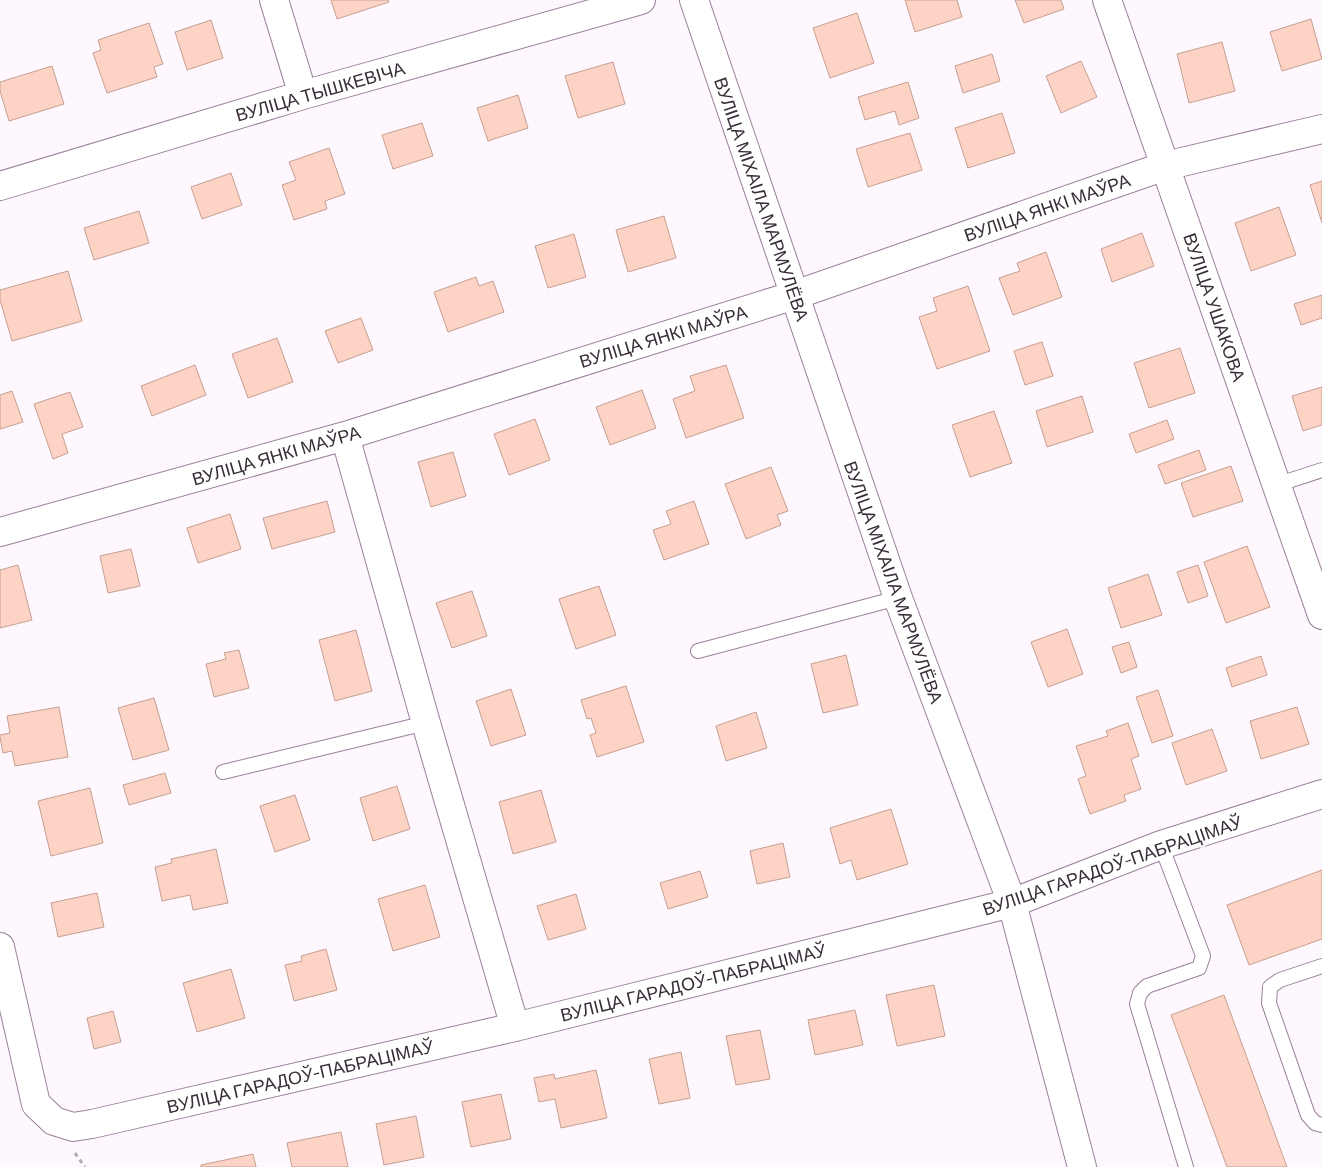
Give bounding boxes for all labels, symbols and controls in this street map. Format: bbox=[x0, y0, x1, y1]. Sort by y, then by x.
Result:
street label: ВУЛІЦА ТЫШКЕВІЧА bbox=[233, 56, 407, 126]
street label: ВУЛІЦА МІХАІЛА МАРМУЛЁВА bbox=[710, 74, 814, 324]
street label: ВУЛІЦА ЯНКІ МАЎРА bbox=[961, 168, 1133, 246]
street label: ВУЛІЦА УШАКОВА bbox=[1179, 230, 1251, 384]
street label: ВУЛІЦА ЯНКІ МАЎРА bbox=[576, 300, 750, 372]
street label: ВУЛІЦА ЯНКІ МАЎРА bbox=[189, 420, 363, 490]
street label: ВУЛІЦА МІХАІЛА МАРМУЛЁВА bbox=[840, 458, 948, 706]
street label: ВУЛІЦА ГАРАДОЎ-ПАБРАЦІМАЎ bbox=[979, 810, 1245, 920]
street label: ВУЛІЦА ГАРАДОЎ-ПАБРАЦІМАЎ bbox=[558, 938, 829, 1026]
street label: ВУЛІЦА ГАРАДОЎ-ПАБРАЦІМАЎ bbox=[165, 1034, 436, 1117]

